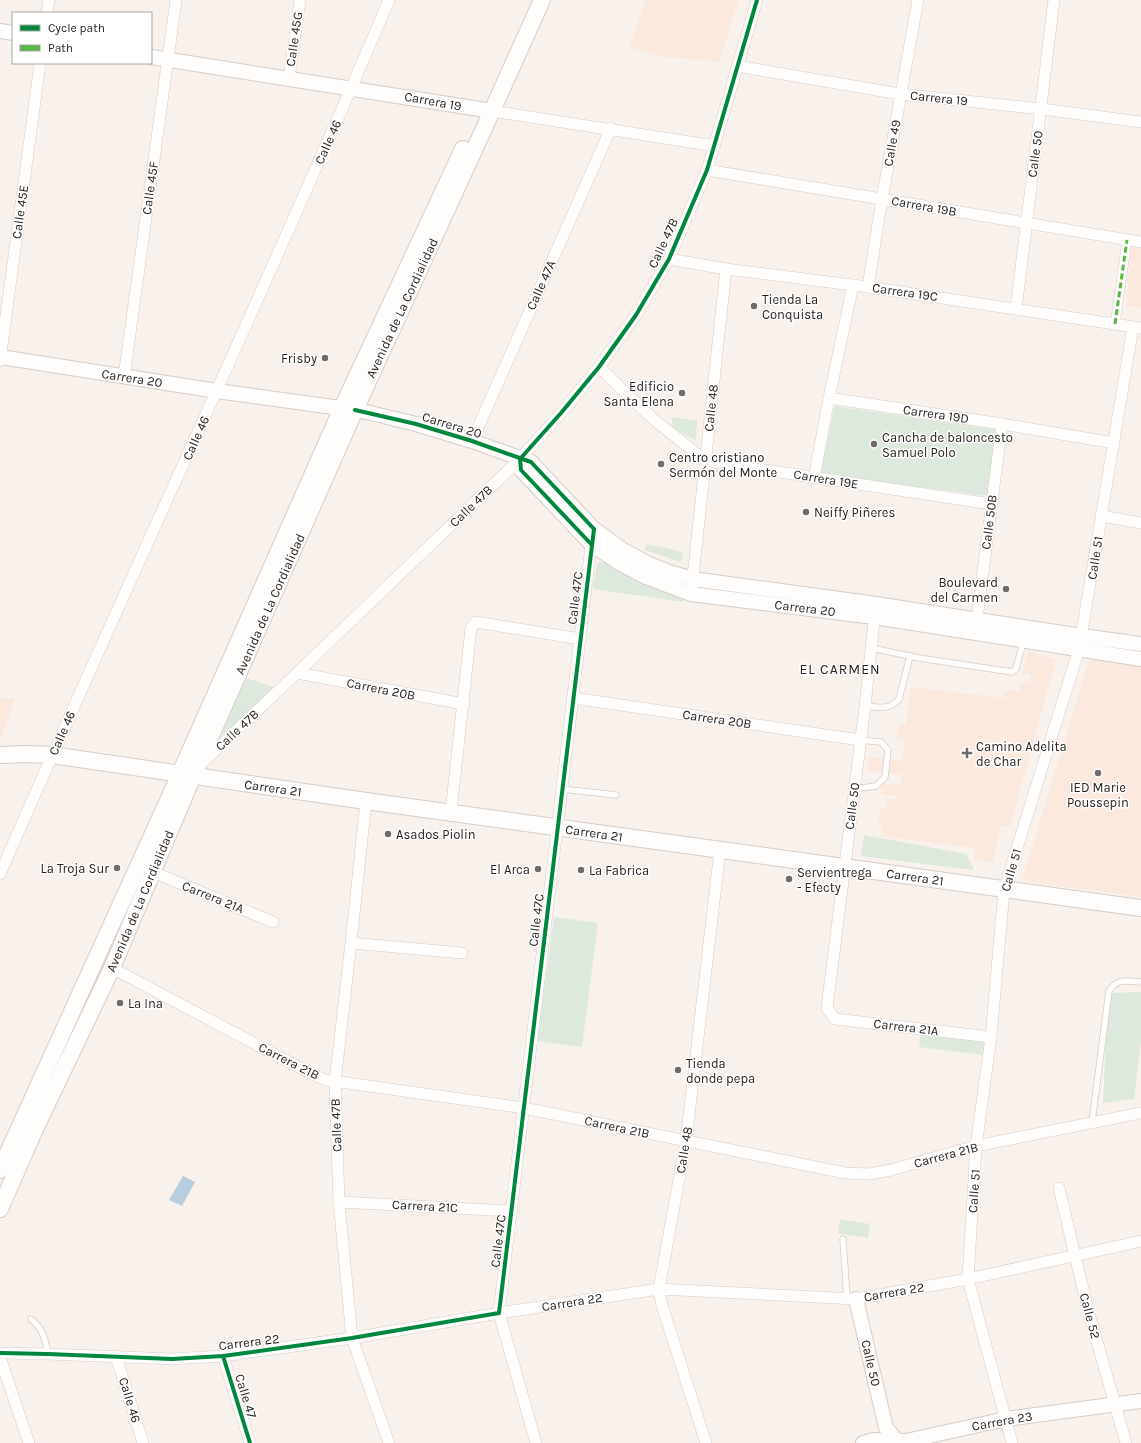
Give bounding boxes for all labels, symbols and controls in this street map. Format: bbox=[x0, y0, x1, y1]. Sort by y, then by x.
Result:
street label: Calle 45G bbox=[283, 11, 305, 67]
legend bbox=[12, 12, 152, 64]
text: Cycle path bbox=[48, 21, 105, 35]
text: Path bbox=[48, 41, 73, 55]
street label: Carrera 19 bbox=[909, 88, 969, 108]
street label: Carrera 19 bbox=[403, 89, 463, 113]
street label: Calle 46 bbox=[312, 118, 344, 166]
street label: Calle 49 bbox=[881, 119, 903, 167]
street label: Calle 50 bbox=[1024, 129, 1046, 178]
street label: Calle 45F bbox=[139, 160, 161, 216]
street label: Calle 45E bbox=[9, 184, 31, 240]
street label: Carrera 19B bbox=[890, 193, 958, 219]
street label: Calle 47B bbox=[645, 216, 681, 270]
street label: Avenida de La Cordialidad bbox=[363, 236, 441, 380]
street label: Calle 47A bbox=[523, 257, 559, 312]
street label: Carrera 19C bbox=[871, 280, 939, 304]
place label: Tienda La Conquista bbox=[762, 292, 823, 323]
marker: Tienda La Conquista bbox=[749, 301, 759, 311]
place label: Frisby bbox=[281, 351, 317, 366]
marker: Frisby bbox=[320, 353, 330, 363]
street label: Carrera 20 bbox=[101, 366, 164, 390]
place label: Edificio Santa Elena bbox=[603, 379, 674, 409]
street label: Calle 48 bbox=[701, 384, 721, 432]
marker: Edificio Santa Elena bbox=[677, 388, 687, 398]
street label: Carrera 19D bbox=[902, 402, 970, 426]
street label: Carrera 20 bbox=[420, 409, 484, 441]
street label: Calle 46 bbox=[180, 414, 212, 462]
place label: Cancha de baloncesto Samuel Polo bbox=[882, 430, 1013, 460]
marker: Cancha de baloncesto Samuel Polo bbox=[869, 439, 879, 449]
place label: Centro cristiano Sermón del Monte bbox=[669, 450, 777, 480]
marker: Centro cristiano Sermón del Monte bbox=[656, 459, 666, 469]
street label: Carrera 19E bbox=[793, 466, 859, 492]
street label: Calle 47B bbox=[447, 482, 495, 530]
street label: Calle 50B bbox=[978, 494, 1000, 550]
place label: Neiffy Piñeres bbox=[814, 505, 895, 520]
marker: Neiffy Piñeres bbox=[801, 507, 811, 517]
street label: Avenida de La Cordialidad bbox=[232, 531, 308, 677]
street label: Calle 51 bbox=[1084, 535, 1106, 581]
street label: Calle 47C bbox=[564, 571, 586, 625]
place label: Boulevard del Carmen bbox=[930, 575, 998, 605]
marker: Boulevard del Carmen bbox=[1001, 584, 1011, 594]
street label: Carrera 20 bbox=[774, 597, 837, 619]
district label: EL CARMEN bbox=[799, 661, 881, 678]
street label: Carrera 20B bbox=[345, 675, 417, 703]
street label: Calle 47B bbox=[212, 706, 262, 754]
street label: Carrera 20B bbox=[682, 707, 752, 731]
street label: Calle 46 bbox=[46, 709, 78, 757]
place label: Camino Adelita de Char bbox=[976, 739, 1067, 769]
marker: Camino Adelita de Char bbox=[961, 747, 973, 759]
marker: IED Marie Poussepin bbox=[1093, 768, 1103, 778]
street label: Carrera 21 bbox=[243, 777, 303, 799]
place label: IED Marie Poussepin bbox=[1067, 780, 1129, 810]
street label: Calle 50 bbox=[842, 781, 862, 830]
street label: Carrera 21 bbox=[564, 822, 624, 844]
place label: Asados Piolin bbox=[396, 827, 476, 842]
street label: Avenida de La Cordialidad bbox=[103, 828, 177, 974]
marker: Asados Piolin bbox=[383, 829, 393, 839]
street label: Calle 51 bbox=[998, 847, 1024, 893]
place label: La Troja Sur bbox=[41, 861, 109, 876]
place label: El Arca bbox=[490, 862, 530, 877]
marker: La Troja Sur bbox=[112, 863, 122, 873]
place label: La Fabrica bbox=[589, 863, 649, 878]
marker: El Arca bbox=[533, 864, 543, 874]
marker: La Fabrica bbox=[576, 865, 586, 875]
place label: Servientrega - Efecty bbox=[797, 865, 872, 895]
street label: Carrera 21 bbox=[885, 866, 945, 888]
marker: Servientrega - Efecty bbox=[784, 874, 794, 884]
street label: Carrera 21A bbox=[180, 878, 247, 916]
street label: Calle 47C bbox=[525, 893, 547, 947]
place label: La Ina bbox=[128, 996, 163, 1011]
marker: La Ina bbox=[115, 998, 125, 1008]
street label: Carrera 21A bbox=[873, 1016, 940, 1038]
street label: Carrera 21B bbox=[256, 1039, 322, 1083]
place label: Tienda donde pepa bbox=[686, 1056, 755, 1086]
marker: Tienda donde pepa bbox=[673, 1065, 683, 1075]
street label: Calle 47B bbox=[328, 1098, 344, 1152]
street label: Carrera 21B bbox=[583, 1113, 651, 1141]
street label: Calle 48 bbox=[673, 1125, 695, 1175]
street label: Carrera 21B bbox=[912, 1139, 980, 1171]
street label: Calle 51 bbox=[965, 1169, 983, 1213]
street label: Carrera 21C bbox=[392, 1197, 458, 1215]
street label: Calle 47C bbox=[487, 1214, 509, 1268]
street label: Carrera 22 bbox=[863, 1279, 925, 1305]
street label: Carrera 22 bbox=[541, 1290, 603, 1314]
street label: Calle 52 bbox=[1077, 1291, 1103, 1341]
street label: Carrera 22 bbox=[218, 1331, 280, 1353]
street label: Calle 50 bbox=[858, 1338, 884, 1388]
street label: Calle 47 bbox=[232, 1372, 260, 1420]
street label: Calle 46 bbox=[116, 1375, 144, 1425]
street label: Carrera 23 bbox=[970, 1408, 1034, 1434]

